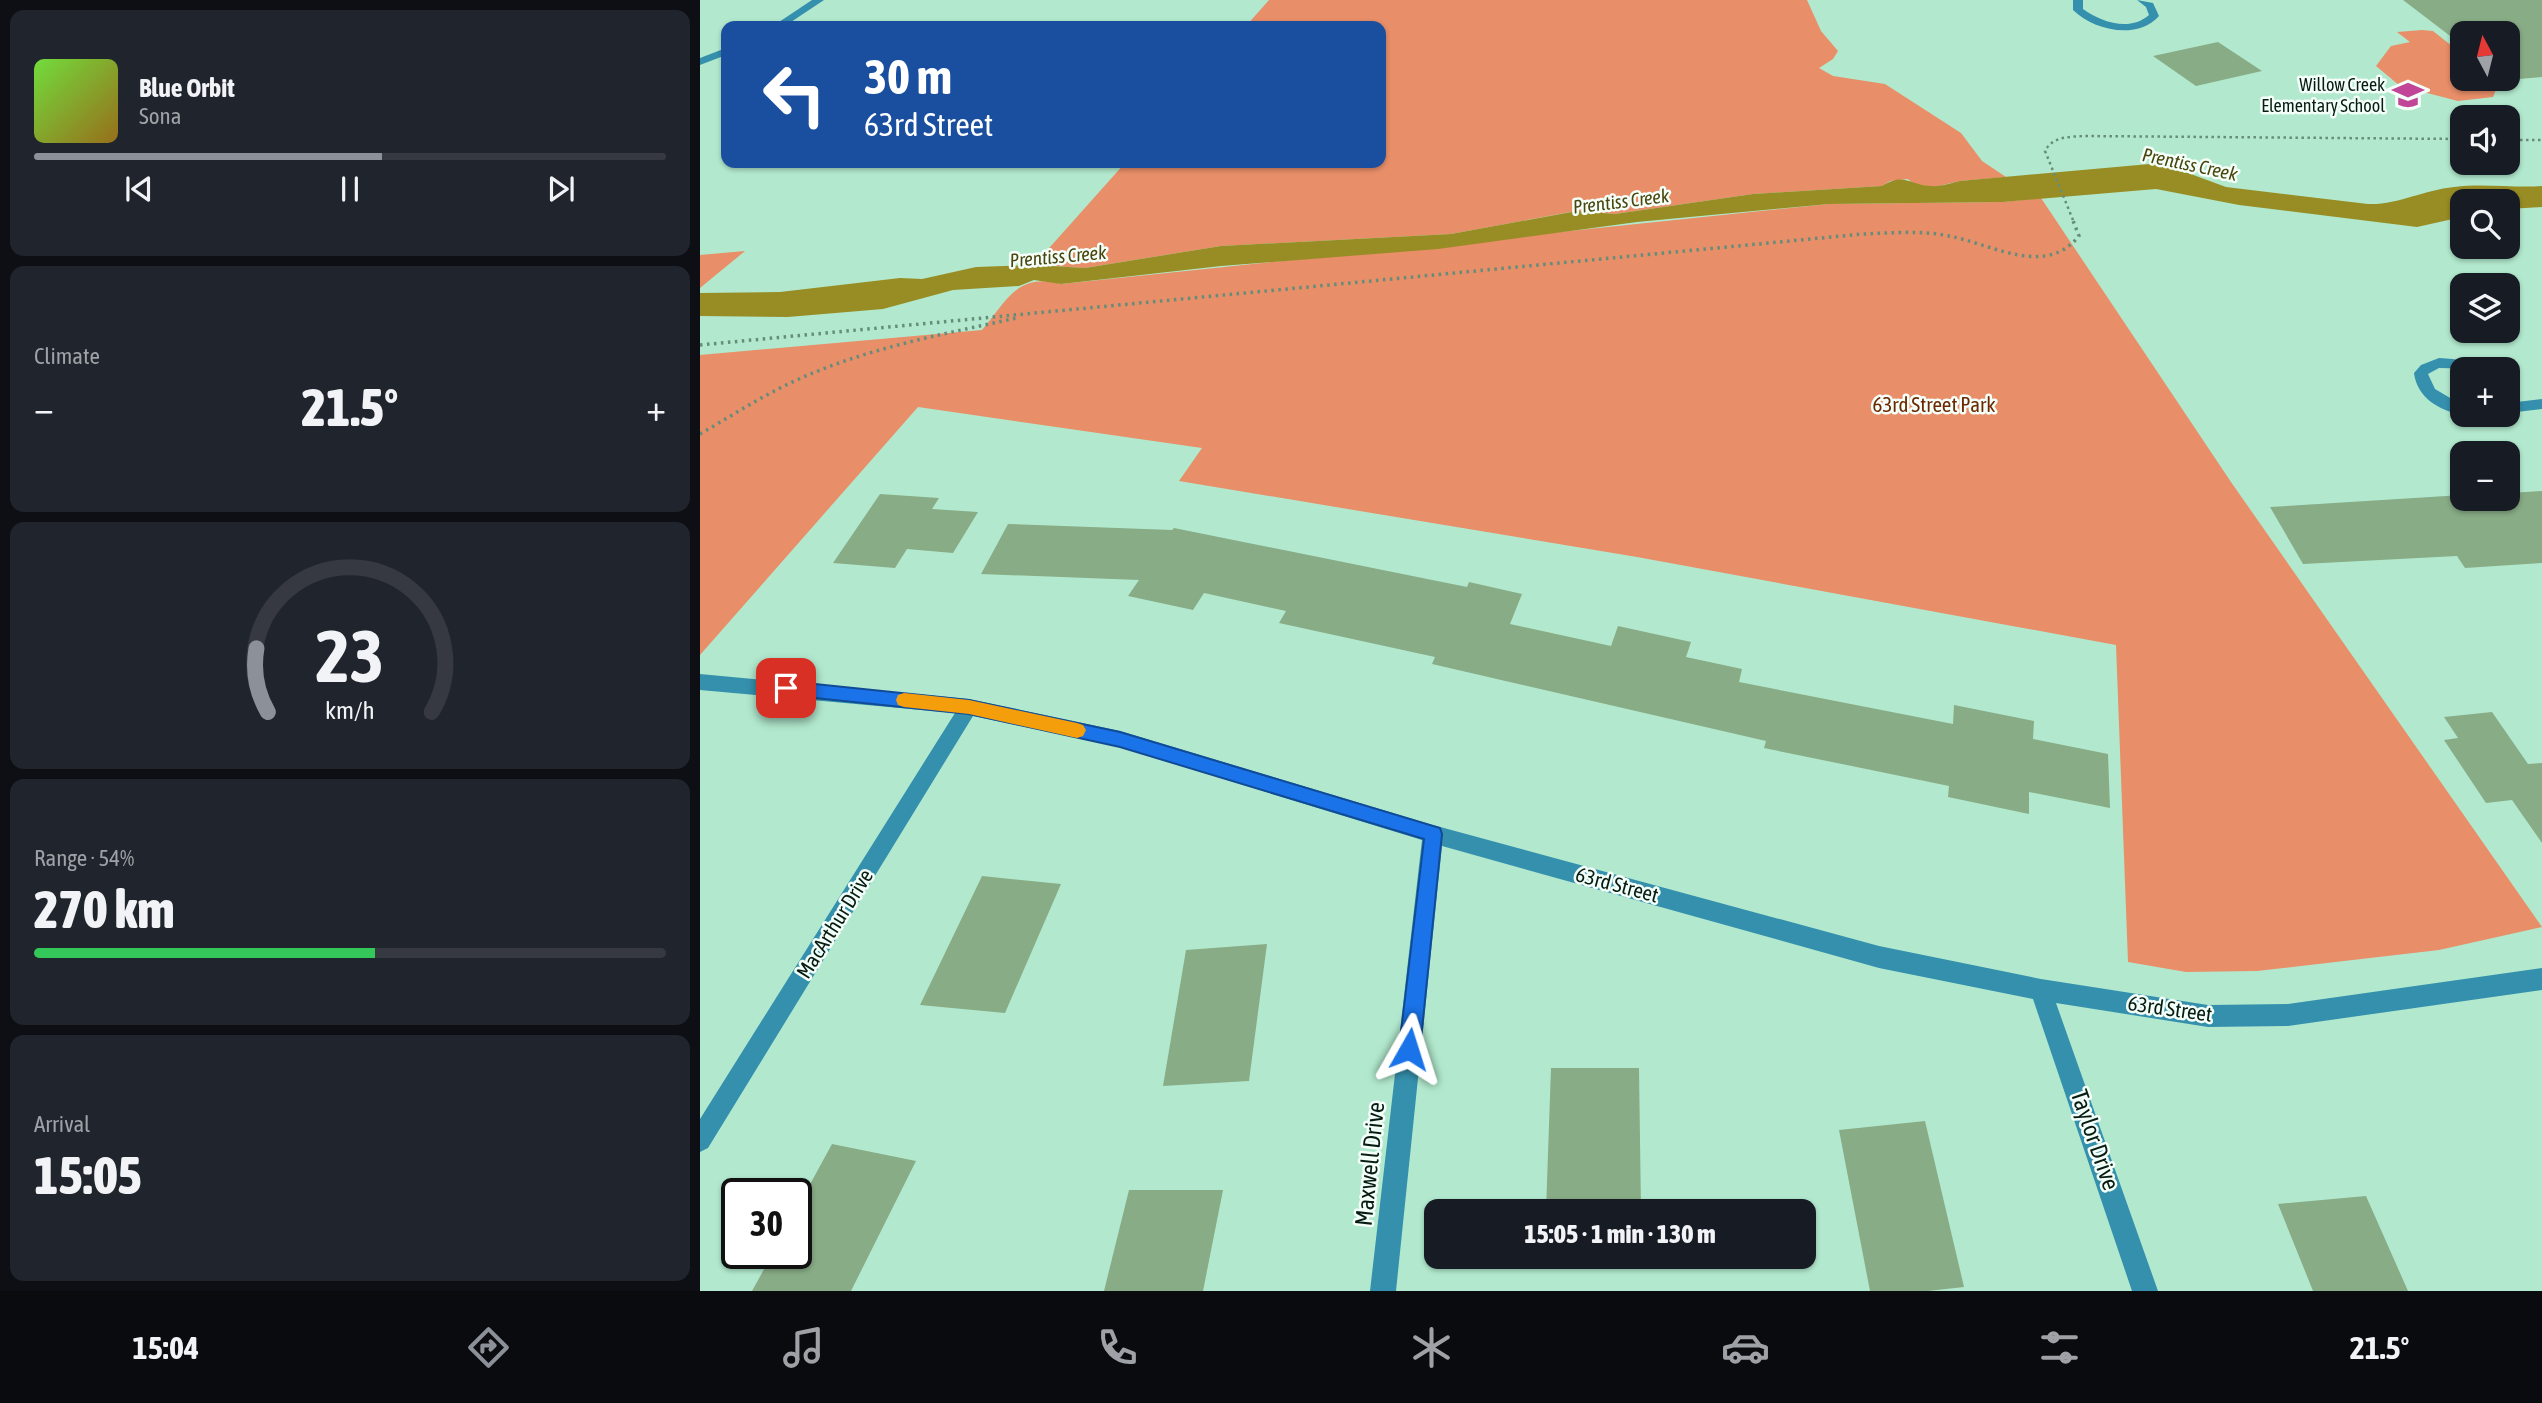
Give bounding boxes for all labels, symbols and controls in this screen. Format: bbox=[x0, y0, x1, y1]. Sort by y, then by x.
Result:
north arrow bbox=[2450, 21, 2520, 91]
map controls bbox=[2450, 21, 2520, 511]
text: 30 m bbox=[864, 48, 952, 104]
icon: left bbox=[749, 49, 840, 140]
text: Blue Orbit bbox=[139, 73, 235, 103]
place label: Willow Creek Elementary School bbox=[2261, 74, 2385, 116]
school or university icon: Willow Creek Elementary School bbox=[2391, 78, 2425, 112]
text: Sona bbox=[139, 103, 181, 129]
button: sound bbox=[2450, 105, 2520, 175]
text: 63rd Street bbox=[864, 106, 993, 143]
water label: Prentiss Creek bbox=[2140, 143, 2240, 185]
icon: previous bbox=[120, 170, 158, 208]
icon: pause bbox=[331, 170, 369, 208]
icon: next bbox=[542, 170, 580, 208]
water label: Prentiss Creek bbox=[1572, 184, 1671, 218]
button: search bbox=[2450, 189, 2520, 259]
water label: Prentiss Creek bbox=[1009, 241, 1108, 271]
button: layers bbox=[2450, 273, 2520, 343]
text: Climate bbox=[34, 343, 100, 369]
button: + bbox=[2450, 357, 2520, 427]
text: 21.5° bbox=[302, 377, 398, 437]
text: − bbox=[34, 386, 54, 429]
text: + bbox=[646, 386, 666, 429]
park label: 63rd Street Park bbox=[1873, 392, 1995, 416]
button: − bbox=[2450, 441, 2520, 511]
text: 23 bbox=[316, 614, 384, 697]
pin bbox=[756, 658, 816, 718]
icon: arrive bbox=[767, 669, 805, 707]
text: km/h bbox=[325, 695, 375, 723]
text: Range · 54% bbox=[34, 845, 134, 871]
street label: 63rd Street bbox=[1573, 861, 1661, 907]
street label: MacArthur Drive bbox=[791, 864, 877, 982]
text: 270 km bbox=[34, 879, 175, 939]
street label: 63rd Street bbox=[2126, 990, 2214, 1026]
position arrow bbox=[1372, 1012, 1446, 1086]
street label: Taylor Drive bbox=[2066, 1086, 2125, 1194]
street label: Maxwell Drive bbox=[1350, 1101, 1389, 1227]
text: Arrival bbox=[34, 1111, 90, 1137]
text: 15:05 bbox=[34, 1145, 142, 1205]
speed limit sign: 30 bbox=[721, 1178, 812, 1269]
text: 15:05 · 1 min · 130 m bbox=[1524, 1219, 1716, 1249]
icon: directions bbox=[464, 1323, 513, 1372]
icon: music bbox=[779, 1323, 828, 1372]
icon: phone bbox=[1093, 1323, 1142, 1372]
icon: climate bbox=[1407, 1323, 1456, 1372]
icon: car bbox=[1721, 1323, 1770, 1372]
icon: filters bbox=[2035, 1323, 2084, 1372]
text: 15:04 bbox=[133, 1329, 199, 1366]
text: 21.5° bbox=[2350, 1329, 2409, 1366]

